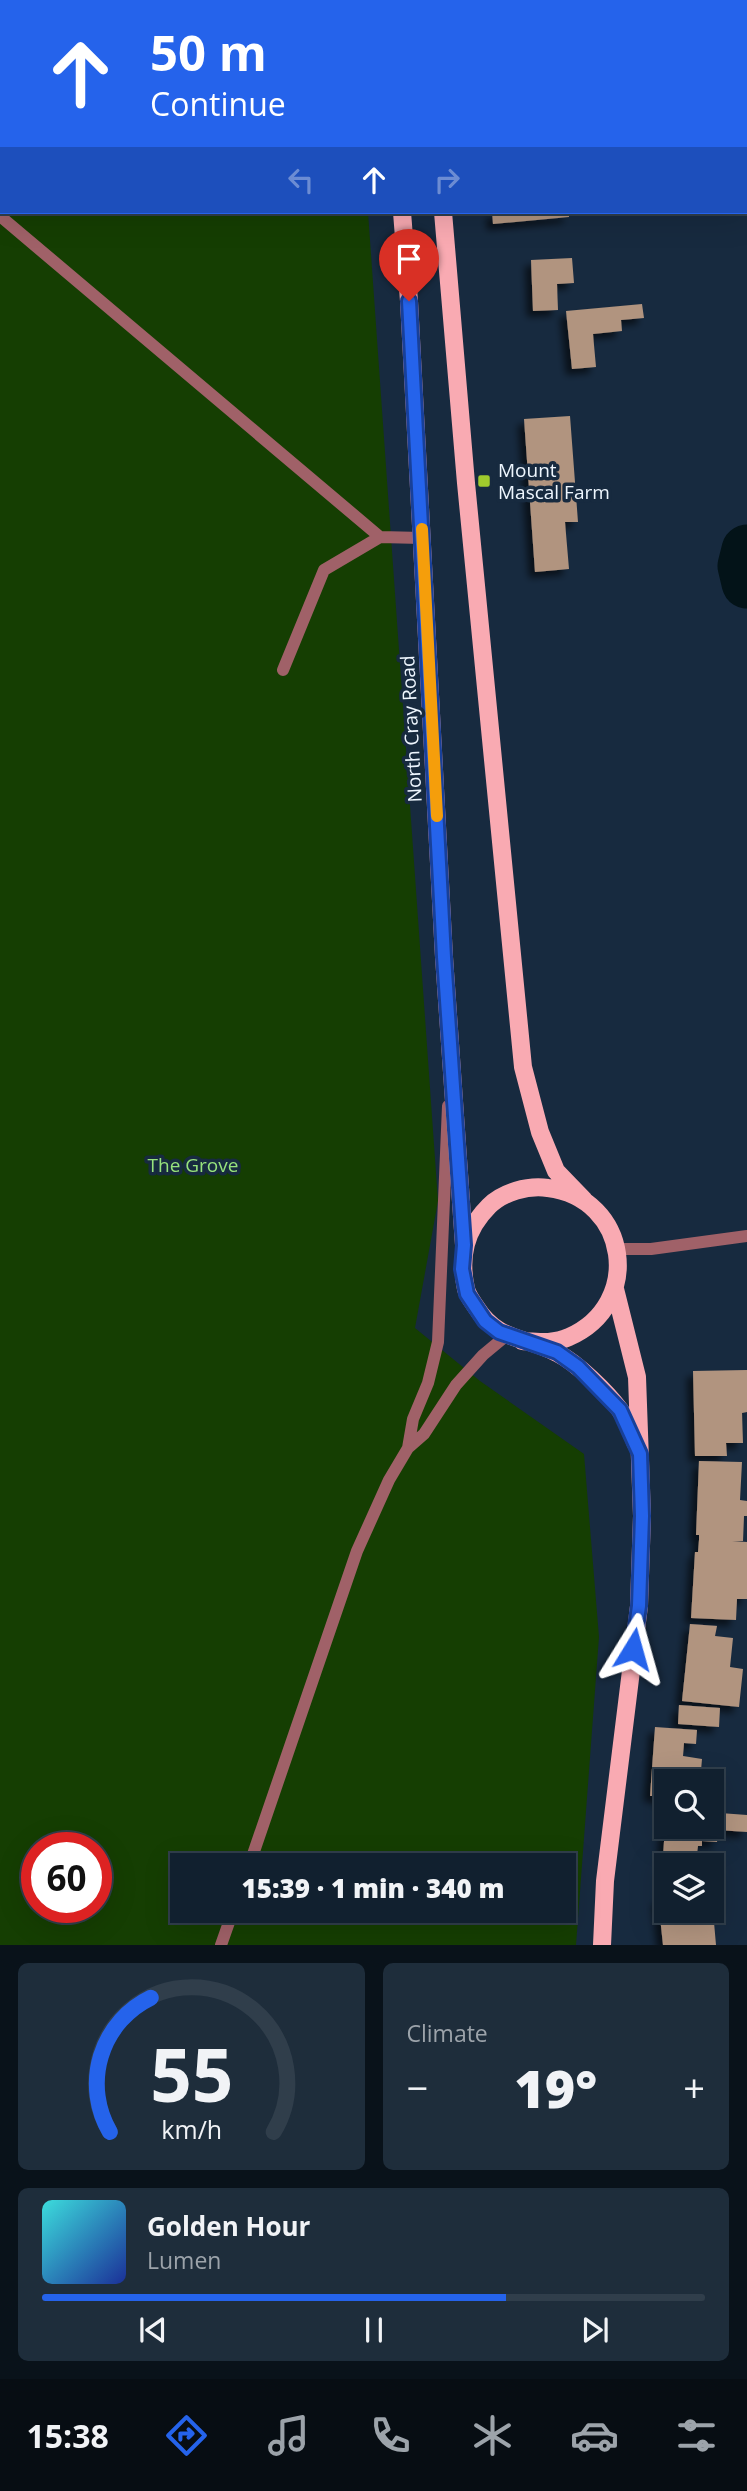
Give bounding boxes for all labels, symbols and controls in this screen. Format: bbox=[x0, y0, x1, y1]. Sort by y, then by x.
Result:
text: 50 m bbox=[150, 19, 267, 85]
icon: ahead bbox=[35, 28, 126, 119]
text: Continue bbox=[150, 82, 286, 125]
icon: left bbox=[282, 161, 320, 199]
icon: ahead bbox=[355, 161, 393, 199]
icon: right bbox=[428, 161, 466, 199]
pin bbox=[379, 229, 439, 301]
icon: arrive bbox=[390, 240, 428, 278]
place label: Mount Mascal Farm bbox=[498, 457, 610, 505]
marker: Mount Mascal Farm bbox=[476, 473, 492, 489]
street label: North Cray Road bbox=[394, 655, 428, 803]
park label: The Grove bbox=[148, 1152, 238, 1178]
position arrow bbox=[596, 1612, 670, 1686]
map controls bbox=[654, 1769, 724, 1923]
button: search bbox=[654, 1769, 724, 1839]
speed limit sign: 60 bbox=[21, 1832, 112, 1923]
button: layers bbox=[654, 1853, 724, 1923]
text: 15:39 · 1 min · 340 m bbox=[242, 1870, 504, 1906]
text: Climate bbox=[407, 2017, 488, 2049]
text: 55 bbox=[150, 2025, 233, 2124]
text: 19° bbox=[514, 2052, 597, 2123]
text: − bbox=[407, 2061, 428, 2113]
text: + bbox=[683, 2061, 705, 2113]
text: km/h bbox=[161, 2112, 222, 2146]
text: Golden Hour bbox=[147, 2208, 310, 2244]
text: Lumen bbox=[147, 2244, 221, 2276]
icon: previous bbox=[134, 2311, 172, 2349]
icon: pause bbox=[355, 2311, 393, 2349]
icon: next bbox=[576, 2311, 614, 2349]
icon: directions bbox=[162, 2411, 211, 2460]
icon: music bbox=[264, 2411, 313, 2460]
icon: phone bbox=[366, 2411, 415, 2460]
icon: climate bbox=[468, 2411, 517, 2460]
icon: car bbox=[570, 2411, 619, 2460]
icon: filters bbox=[672, 2411, 721, 2460]
text: 15:38 bbox=[26, 2414, 109, 2457]

